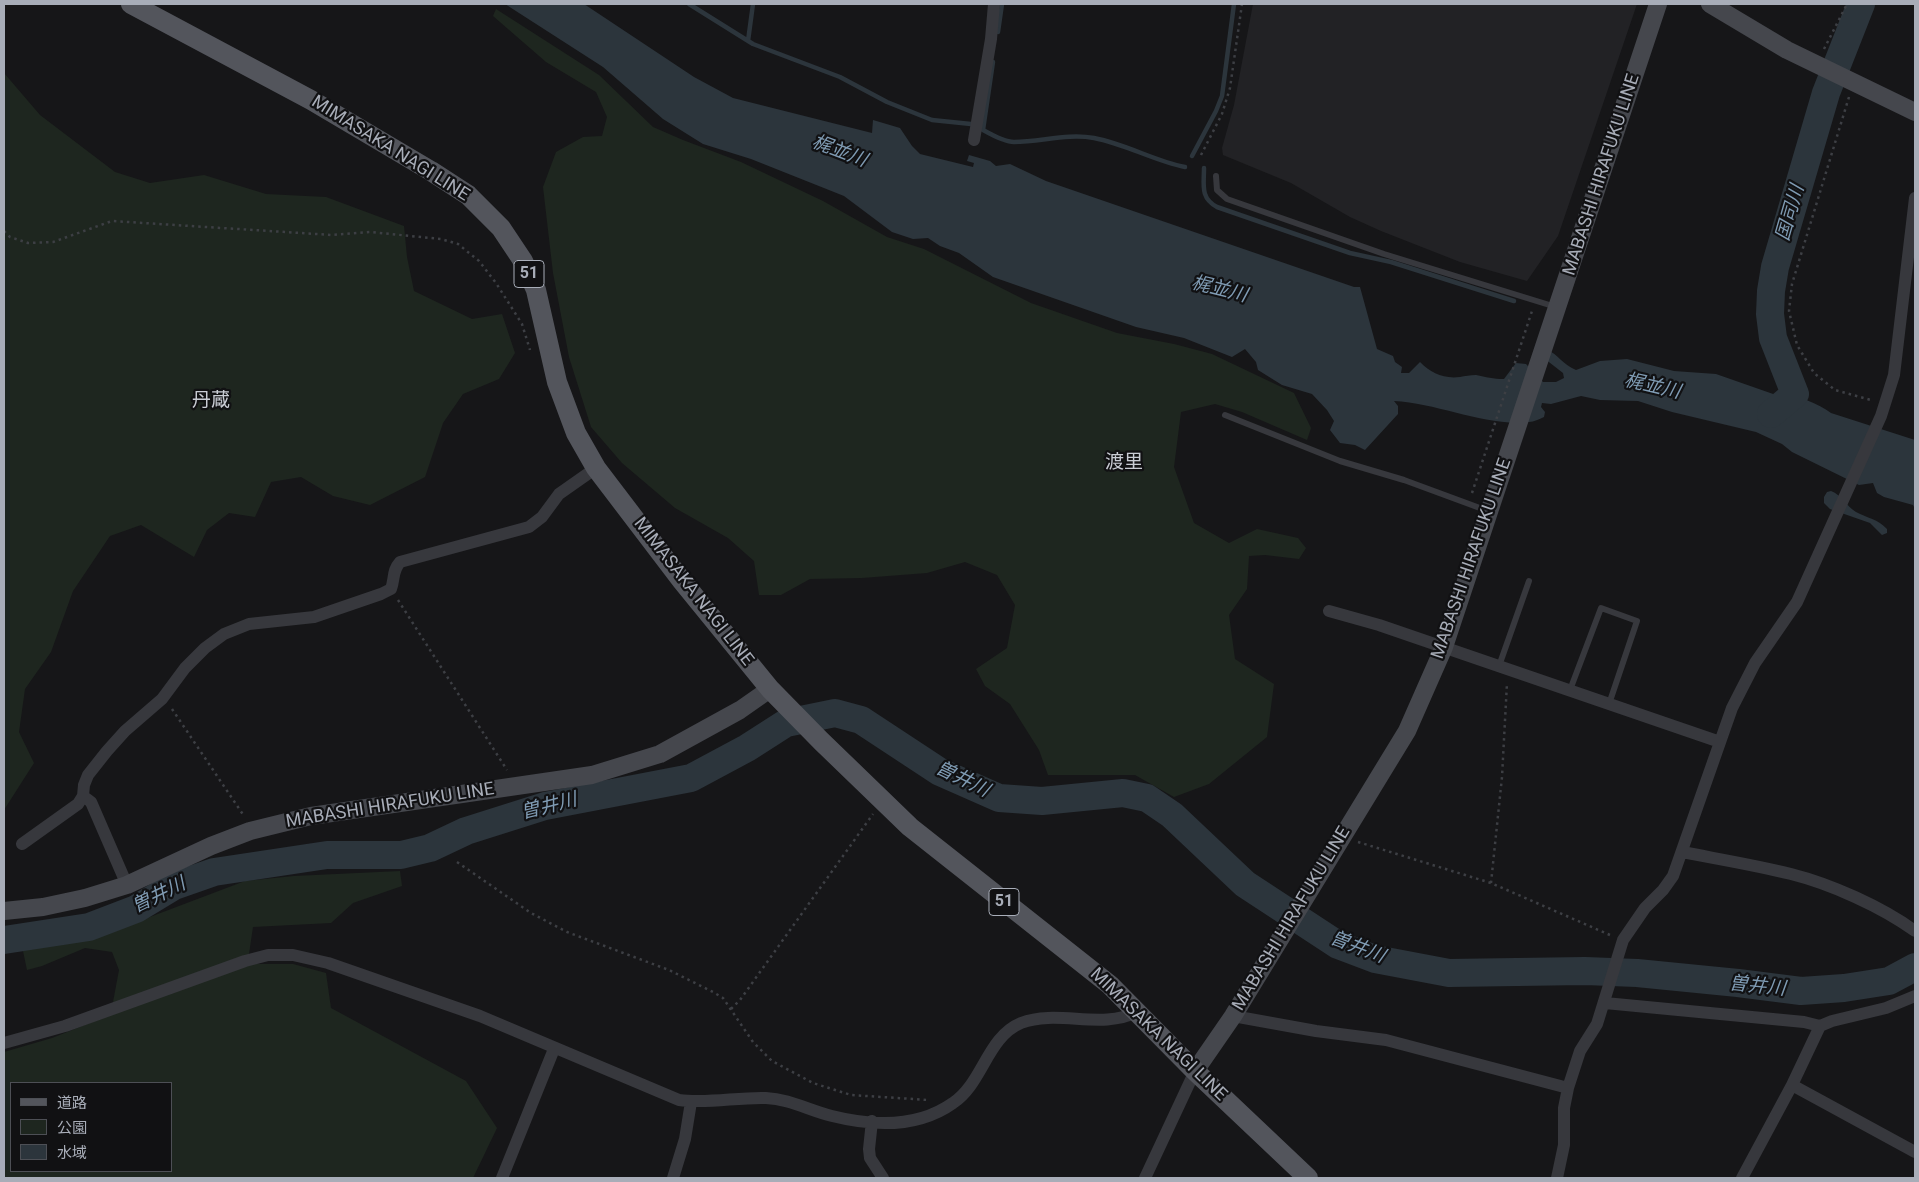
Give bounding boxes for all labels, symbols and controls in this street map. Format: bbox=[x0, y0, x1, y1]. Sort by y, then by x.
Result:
street label: MABASHI HIRAFUKU LINE bbox=[1559, 71, 1645, 279]
street label: MIMASAKA NAGI LINE bbox=[307, 92, 473, 206]
water label: 梶並川 bbox=[808, 131, 870, 173]
water label: 国司川 bbox=[1772, 182, 1810, 244]
road number: 51 bbox=[514, 260, 544, 288]
water label: 梶並川 bbox=[1189, 272, 1249, 308]
water label: 梶並川 bbox=[1622, 369, 1682, 405]
district label: 丹蔵 bbox=[192, 390, 230, 412]
district label: 渡里 bbox=[1105, 452, 1143, 474]
street label: MABASHI HIRAFUKU LINE bbox=[1427, 456, 1517, 662]
street label: MIMASAKA NAGI LINE bbox=[628, 514, 758, 670]
water label: 曽井川 bbox=[931, 757, 993, 803]
street label: MABASHI HIRAFUKU LINE bbox=[284, 779, 496, 833]
water label: 曽井川 bbox=[519, 789, 579, 825]
street label: MABASHI HIRAFUKU LINE bbox=[1228, 823, 1356, 1015]
water label: 曽井川 bbox=[128, 873, 190, 919]
road number: 51 bbox=[989, 889, 1019, 916]
water label: 曽井川 bbox=[1326, 927, 1388, 969]
street label: MIMASAKA NAGI LINE bbox=[1085, 964, 1231, 1106]
water label: 曽井川 bbox=[1727, 973, 1787, 1001]
legend bbox=[10, 1082, 172, 1172]
text: 道路 bbox=[57, 1094, 87, 1112]
text: 公園 bbox=[57, 1119, 87, 1137]
text: 水域 bbox=[57, 1144, 87, 1162]

